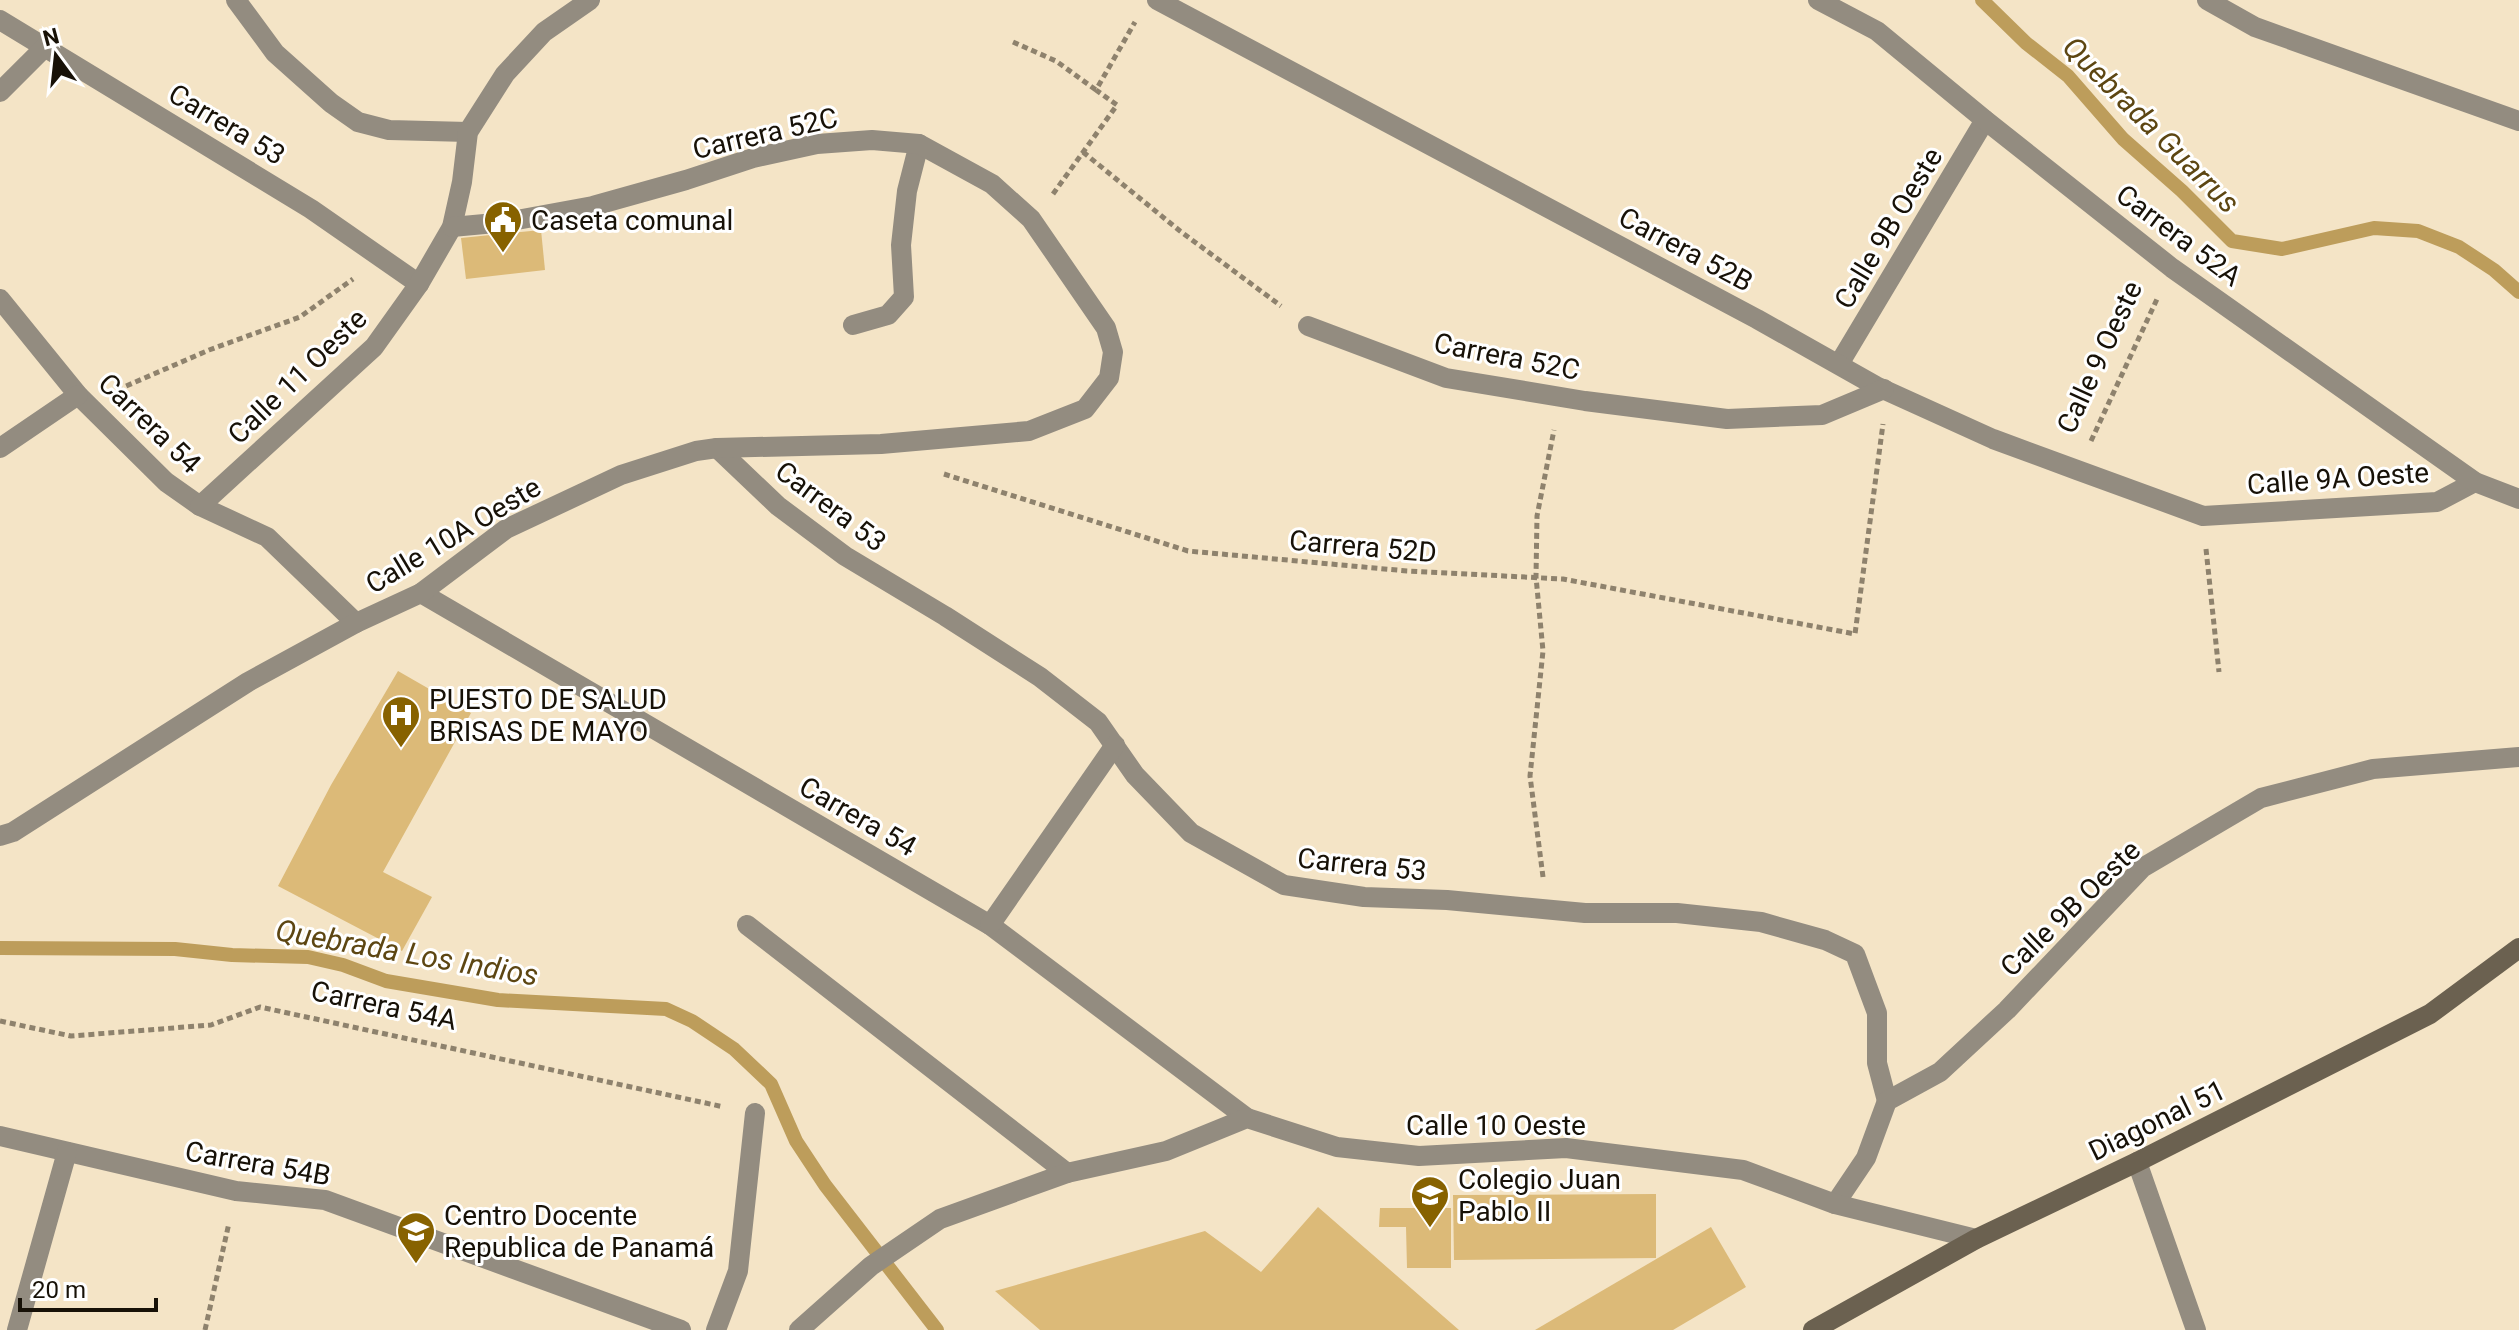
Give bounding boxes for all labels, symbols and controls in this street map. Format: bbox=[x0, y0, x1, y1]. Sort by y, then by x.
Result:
north arrow bbox=[16, 16, 96, 96]
text: N bbox=[40, 23, 62, 51]
water label: Quebrada Guarrus bbox=[2056, 29, 2247, 220]
street label: Carrera 53 bbox=[163, 77, 291, 172]
street label: Carrera 52C bbox=[689, 101, 841, 166]
street label: Calle 9B Oeste bbox=[1828, 142, 1949, 315]
street label: Carrera 52A bbox=[2110, 178, 2248, 293]
public building icon: Caseta comunal bbox=[482, 199, 524, 254]
street label: Carrera 52B bbox=[1613, 200, 1758, 299]
place label: Caseta comunal bbox=[531, 204, 733, 237]
street label: Calle 9 Oeste bbox=[2050, 276, 2149, 439]
street label: Calle 11 Oeste bbox=[221, 302, 373, 451]
street label: Carrera 52C bbox=[1431, 326, 1583, 387]
street label: Carrera 54 bbox=[92, 366, 208, 480]
street label: Carrera 53 bbox=[769, 454, 892, 559]
street label: Calle 9A Oeste bbox=[2246, 456, 2430, 501]
street label: Calle 10A Oeste bbox=[360, 470, 547, 601]
street label: Carrera 52D bbox=[1288, 524, 1438, 569]
place label: PUESTO DE SALUD BRISAS DE MAYO bbox=[429, 683, 667, 748]
hospital icon: PUESTO DE SALUD BRISAS DE MAYO bbox=[380, 694, 422, 749]
street label: Carrera 54 bbox=[793, 770, 922, 863]
street label: Calle 9B Oeste bbox=[1994, 833, 2147, 983]
street label: Carrera 53 bbox=[1296, 841, 1428, 888]
water label: Quebrada Los Indios bbox=[273, 912, 541, 993]
street label: Carrera 54A bbox=[308, 974, 460, 1037]
street label: Diagonal 51 bbox=[2083, 1073, 2231, 1168]
street label: Calle 10 Oeste bbox=[1406, 1109, 1586, 1142]
street label: Carrera 54B bbox=[183, 1134, 333, 1193]
place label: Colegio Juan Pablo II bbox=[1458, 1163, 1621, 1228]
school or university icon: Colegio Juan Pablo II bbox=[1409, 1174, 1451, 1229]
place label: Centro Docente Republica de Panamá bbox=[444, 1199, 714, 1264]
school or university icon: Centro Docente Republica de Panamá bbox=[395, 1210, 437, 1265]
scale bar bbox=[20, 1262, 156, 1312]
text: 20 m bbox=[32, 1276, 86, 1304]

